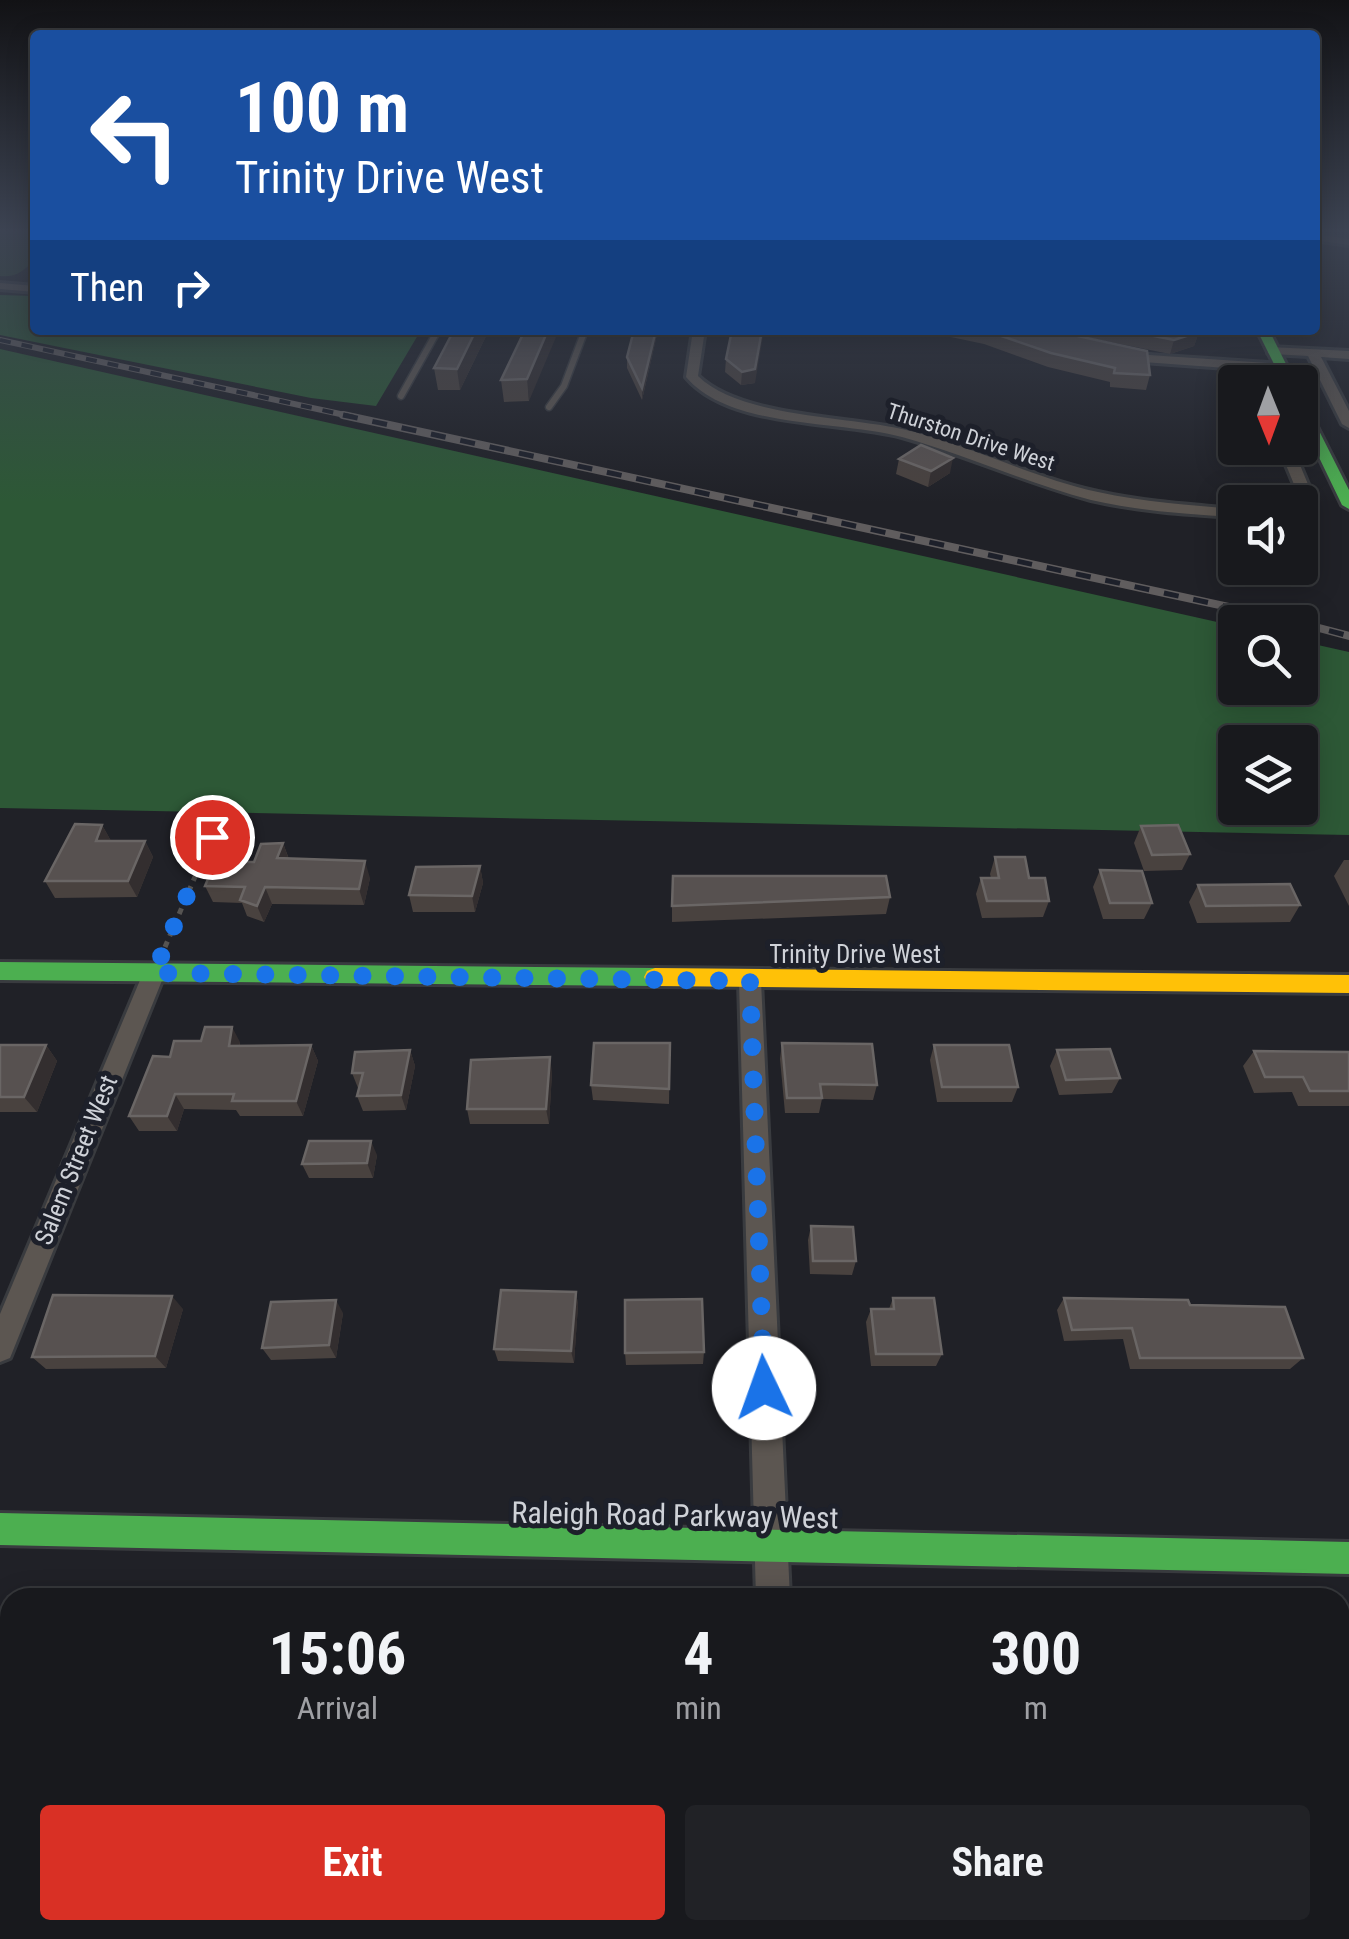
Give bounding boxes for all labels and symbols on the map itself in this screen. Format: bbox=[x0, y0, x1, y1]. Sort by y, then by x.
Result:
north arrow bbox=[1218, 365, 1318, 465]
street label: Thurston Drive West bbox=[884, 398, 1058, 476]
pin bbox=[170, 795, 255, 880]
street label: Trinity Drive West bbox=[769, 940, 941, 969]
street label: Salem Street West bbox=[29, 1071, 123, 1249]
position arrow bbox=[712, 1336, 816, 1440]
street label: Raleigh Road Parkway West bbox=[511, 1495, 839, 1535]

